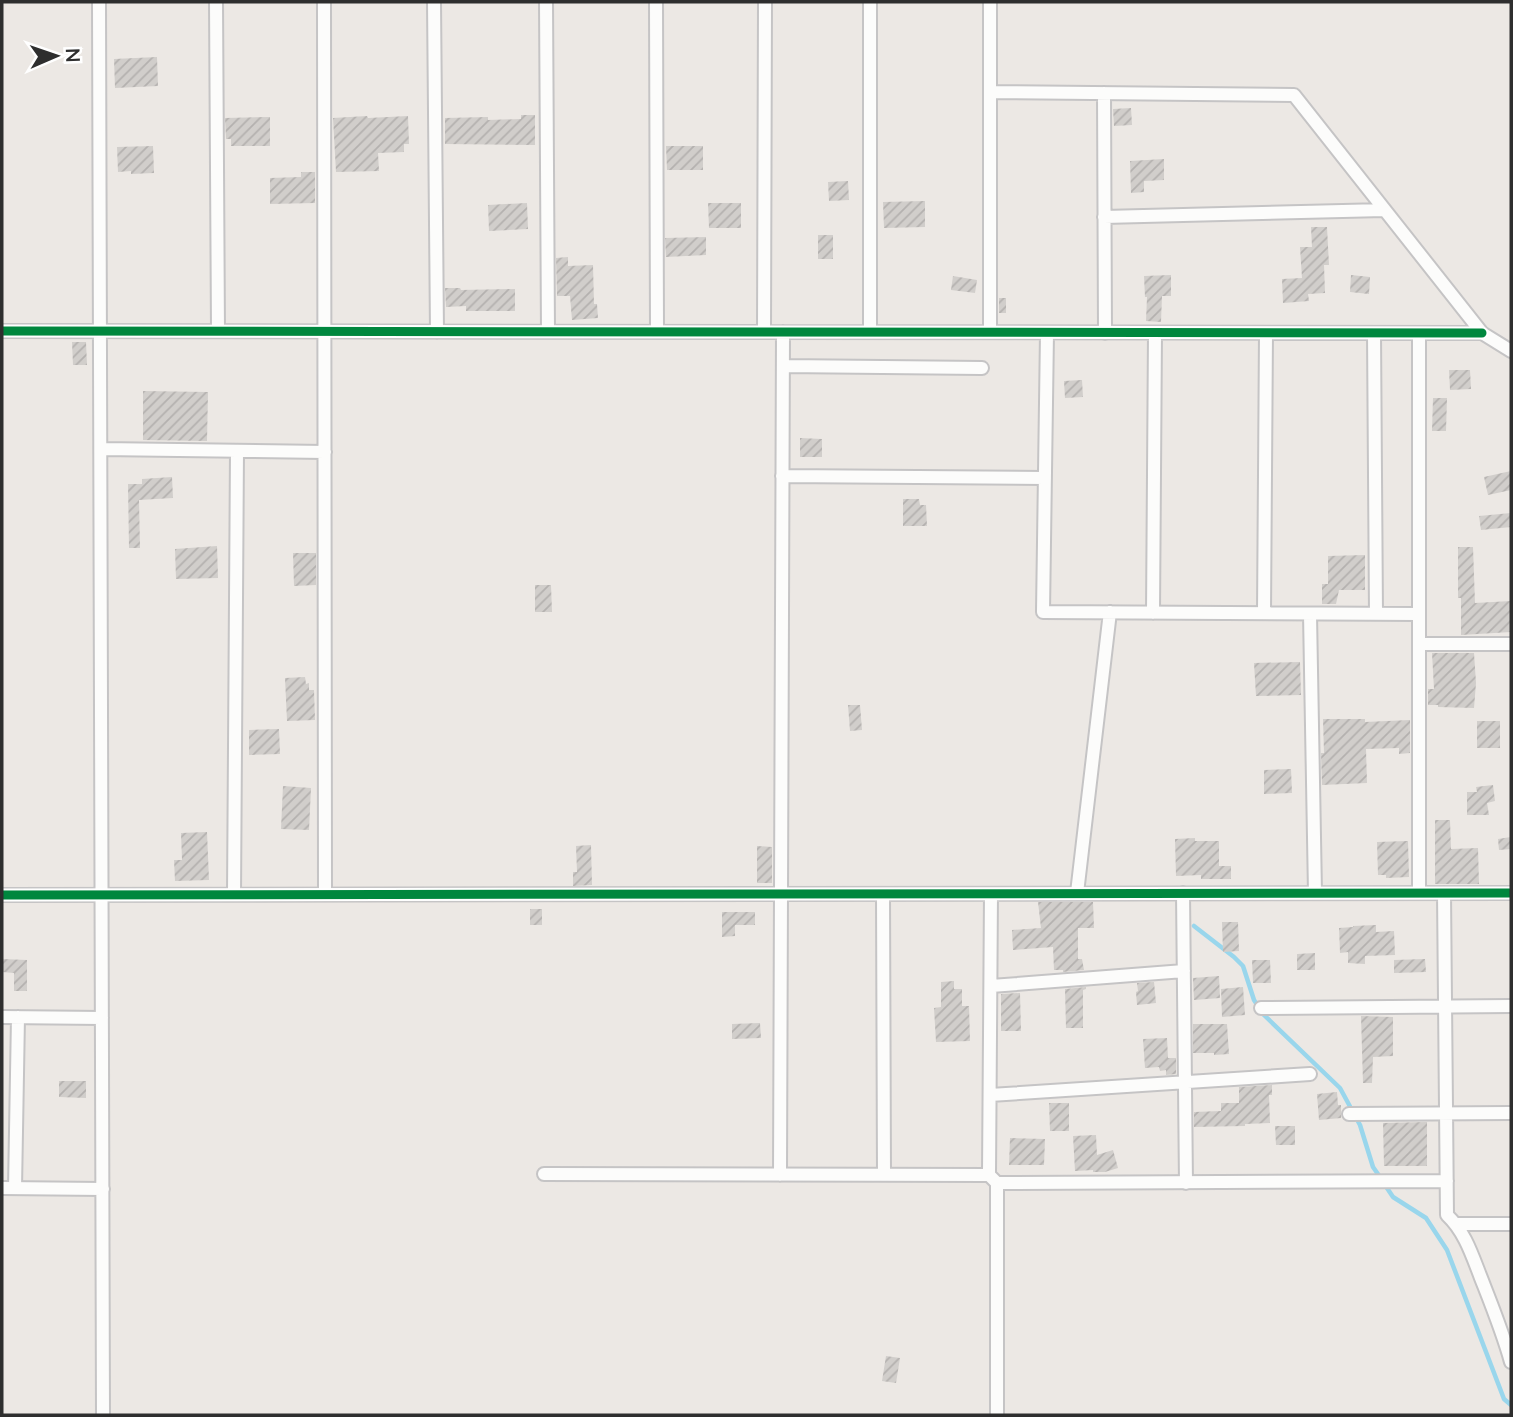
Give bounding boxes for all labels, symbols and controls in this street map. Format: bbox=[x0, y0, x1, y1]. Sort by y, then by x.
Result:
north arrow bbox=[21, 21, 91, 91]
text: N bbox=[62, 48, 85, 63]

